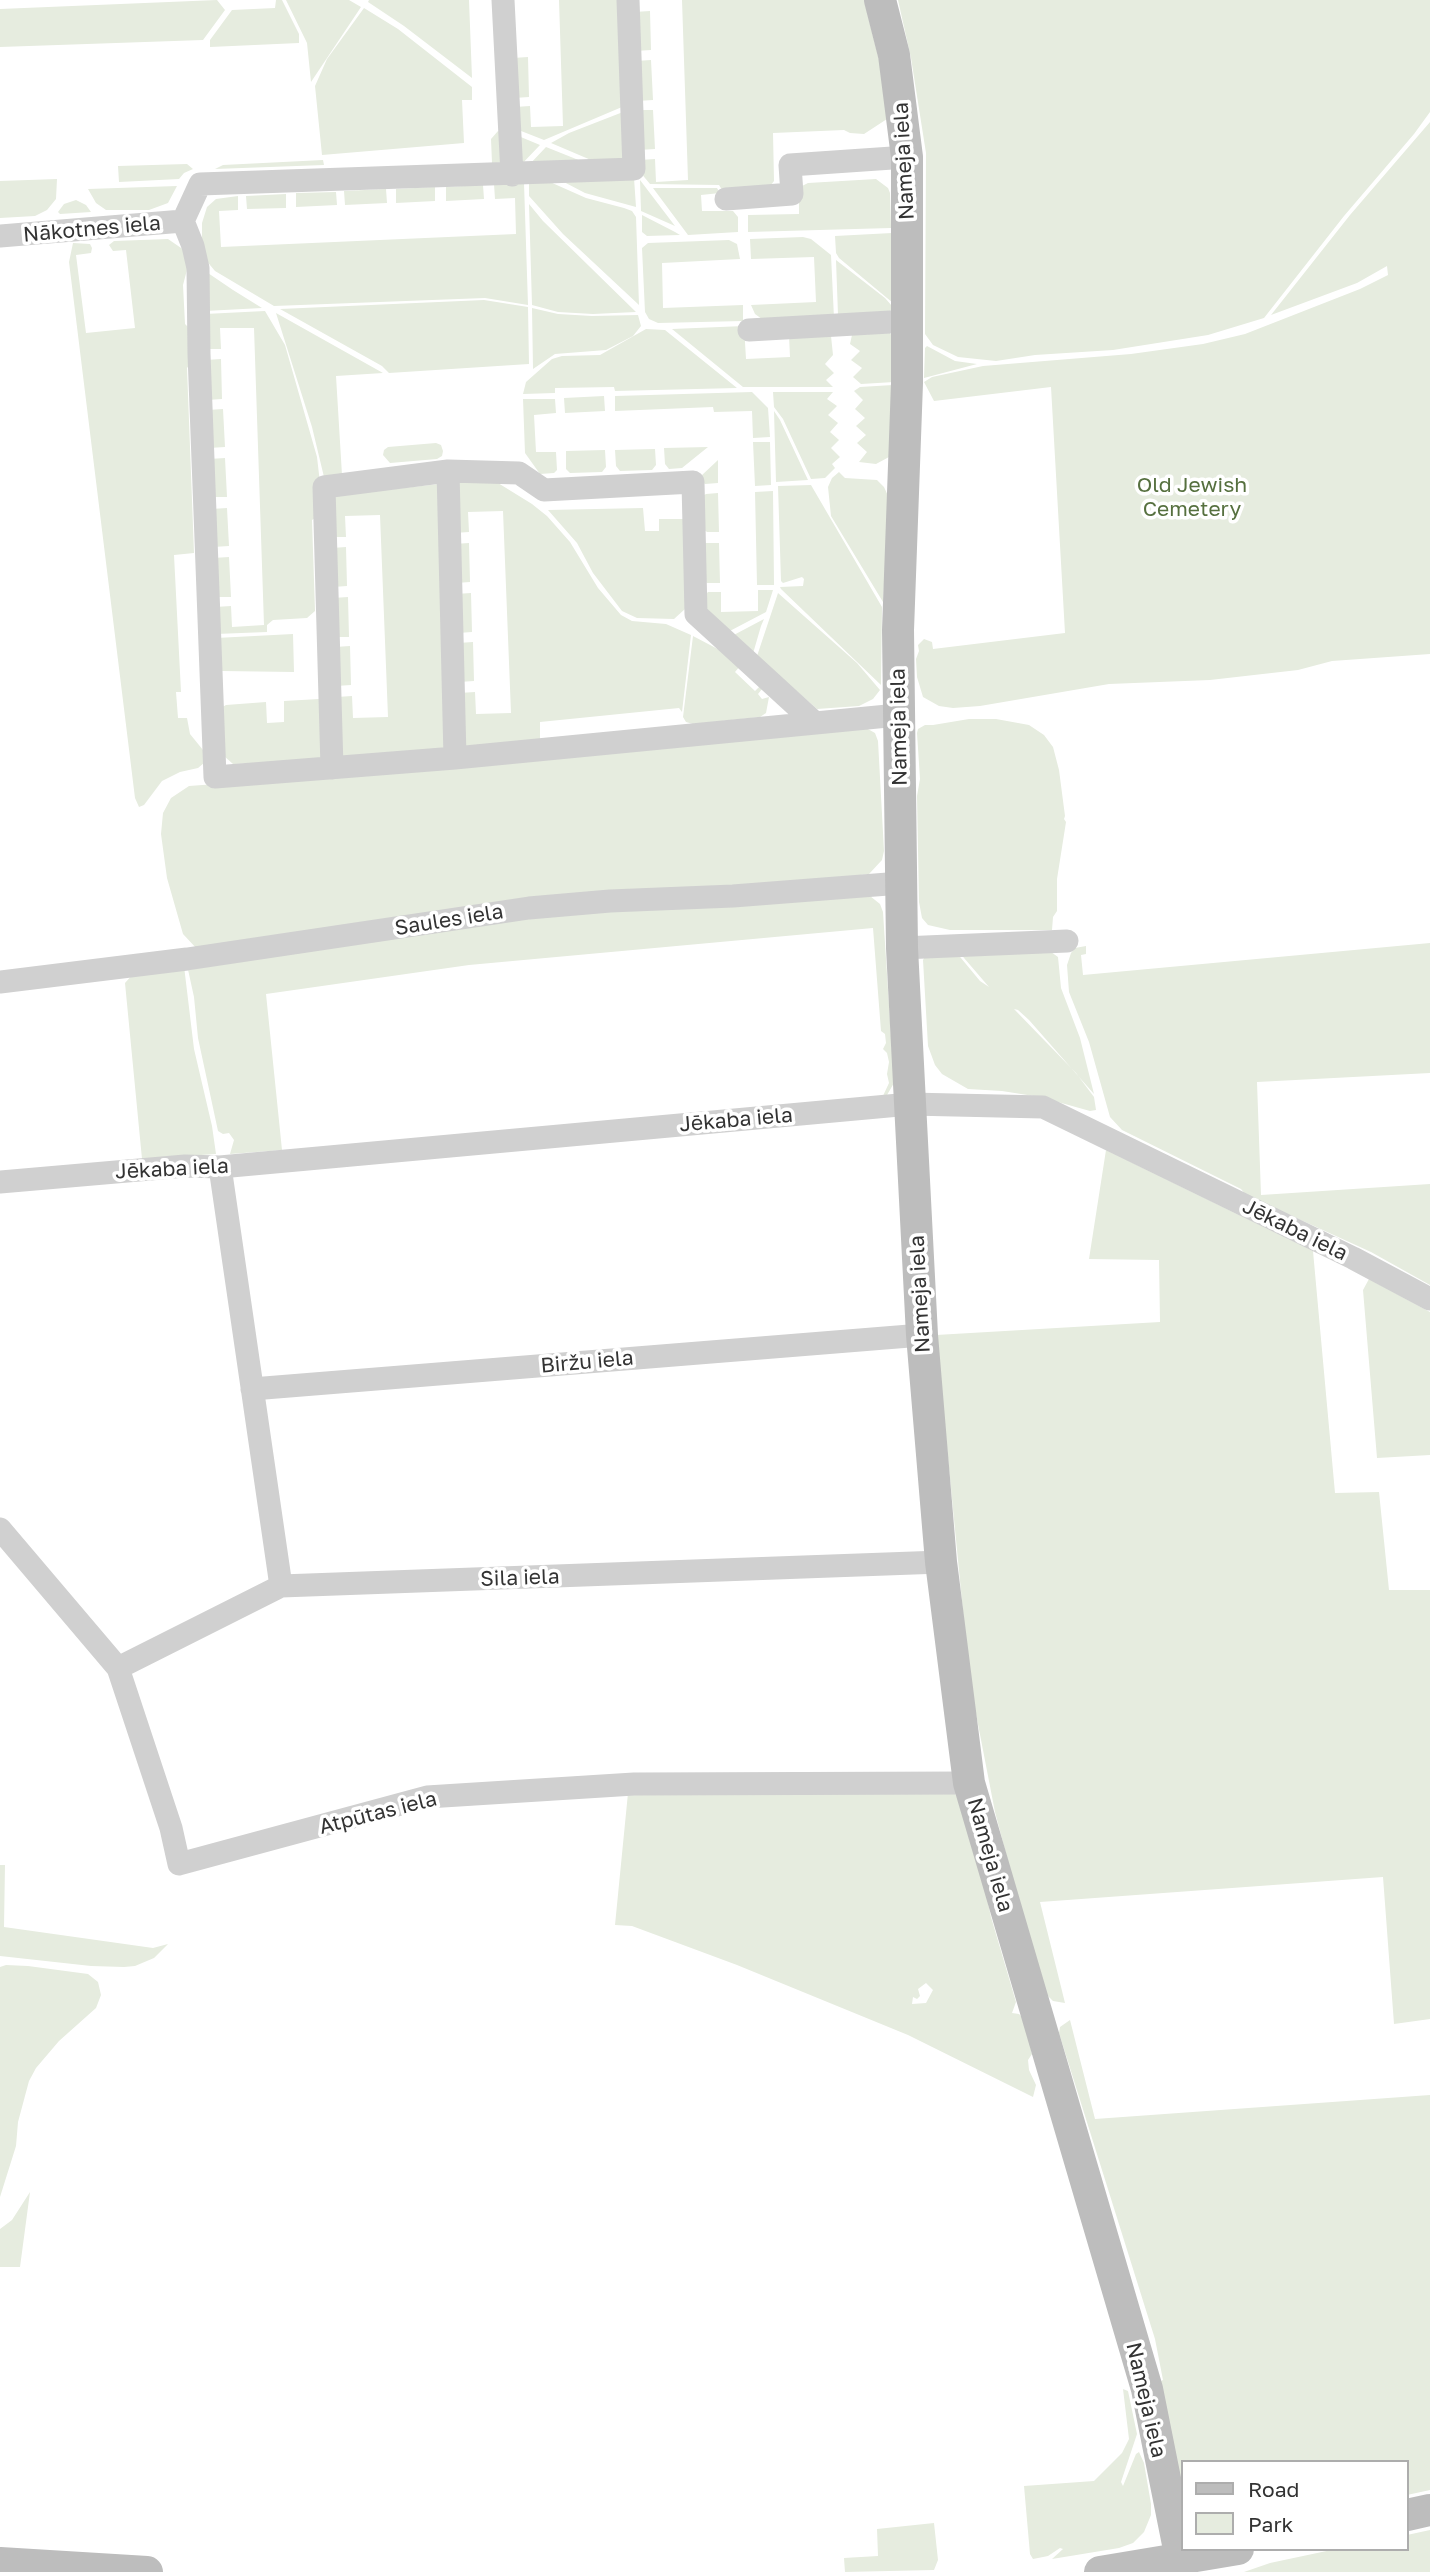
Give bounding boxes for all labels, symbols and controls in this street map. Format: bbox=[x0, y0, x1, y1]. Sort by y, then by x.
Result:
street label: Nameja iela bbox=[888, 102, 920, 220]
street label: Nākotnes iela bbox=[22, 210, 162, 248]
park label: Old Jewish Cemetery bbox=[1137, 472, 1247, 522]
street label: Nameja iela bbox=[885, 668, 913, 786]
street label: Saules iela bbox=[393, 899, 505, 941]
street label: Jēkaba iela bbox=[678, 1102, 794, 1138]
street label: Jēkaba iela bbox=[115, 1153, 229, 1185]
street label: Jēkaba iela bbox=[1238, 1194, 1352, 1266]
street label: Nameja iela bbox=[904, 1235, 936, 1353]
street label: Biržu iela bbox=[540, 1345, 634, 1379]
street label: Sila iela bbox=[480, 1564, 560, 1592]
street label: Atpūtas iela bbox=[317, 1786, 439, 1840]
street label: Nameja iela bbox=[962, 1795, 1018, 1915]
street label: Nameja iela bbox=[1120, 2340, 1172, 2460]
legend bbox=[1182, 2460, 1409, 2551]
text: Road bbox=[1248, 2476, 1299, 2502]
text: Park bbox=[1248, 2511, 1293, 2537]

